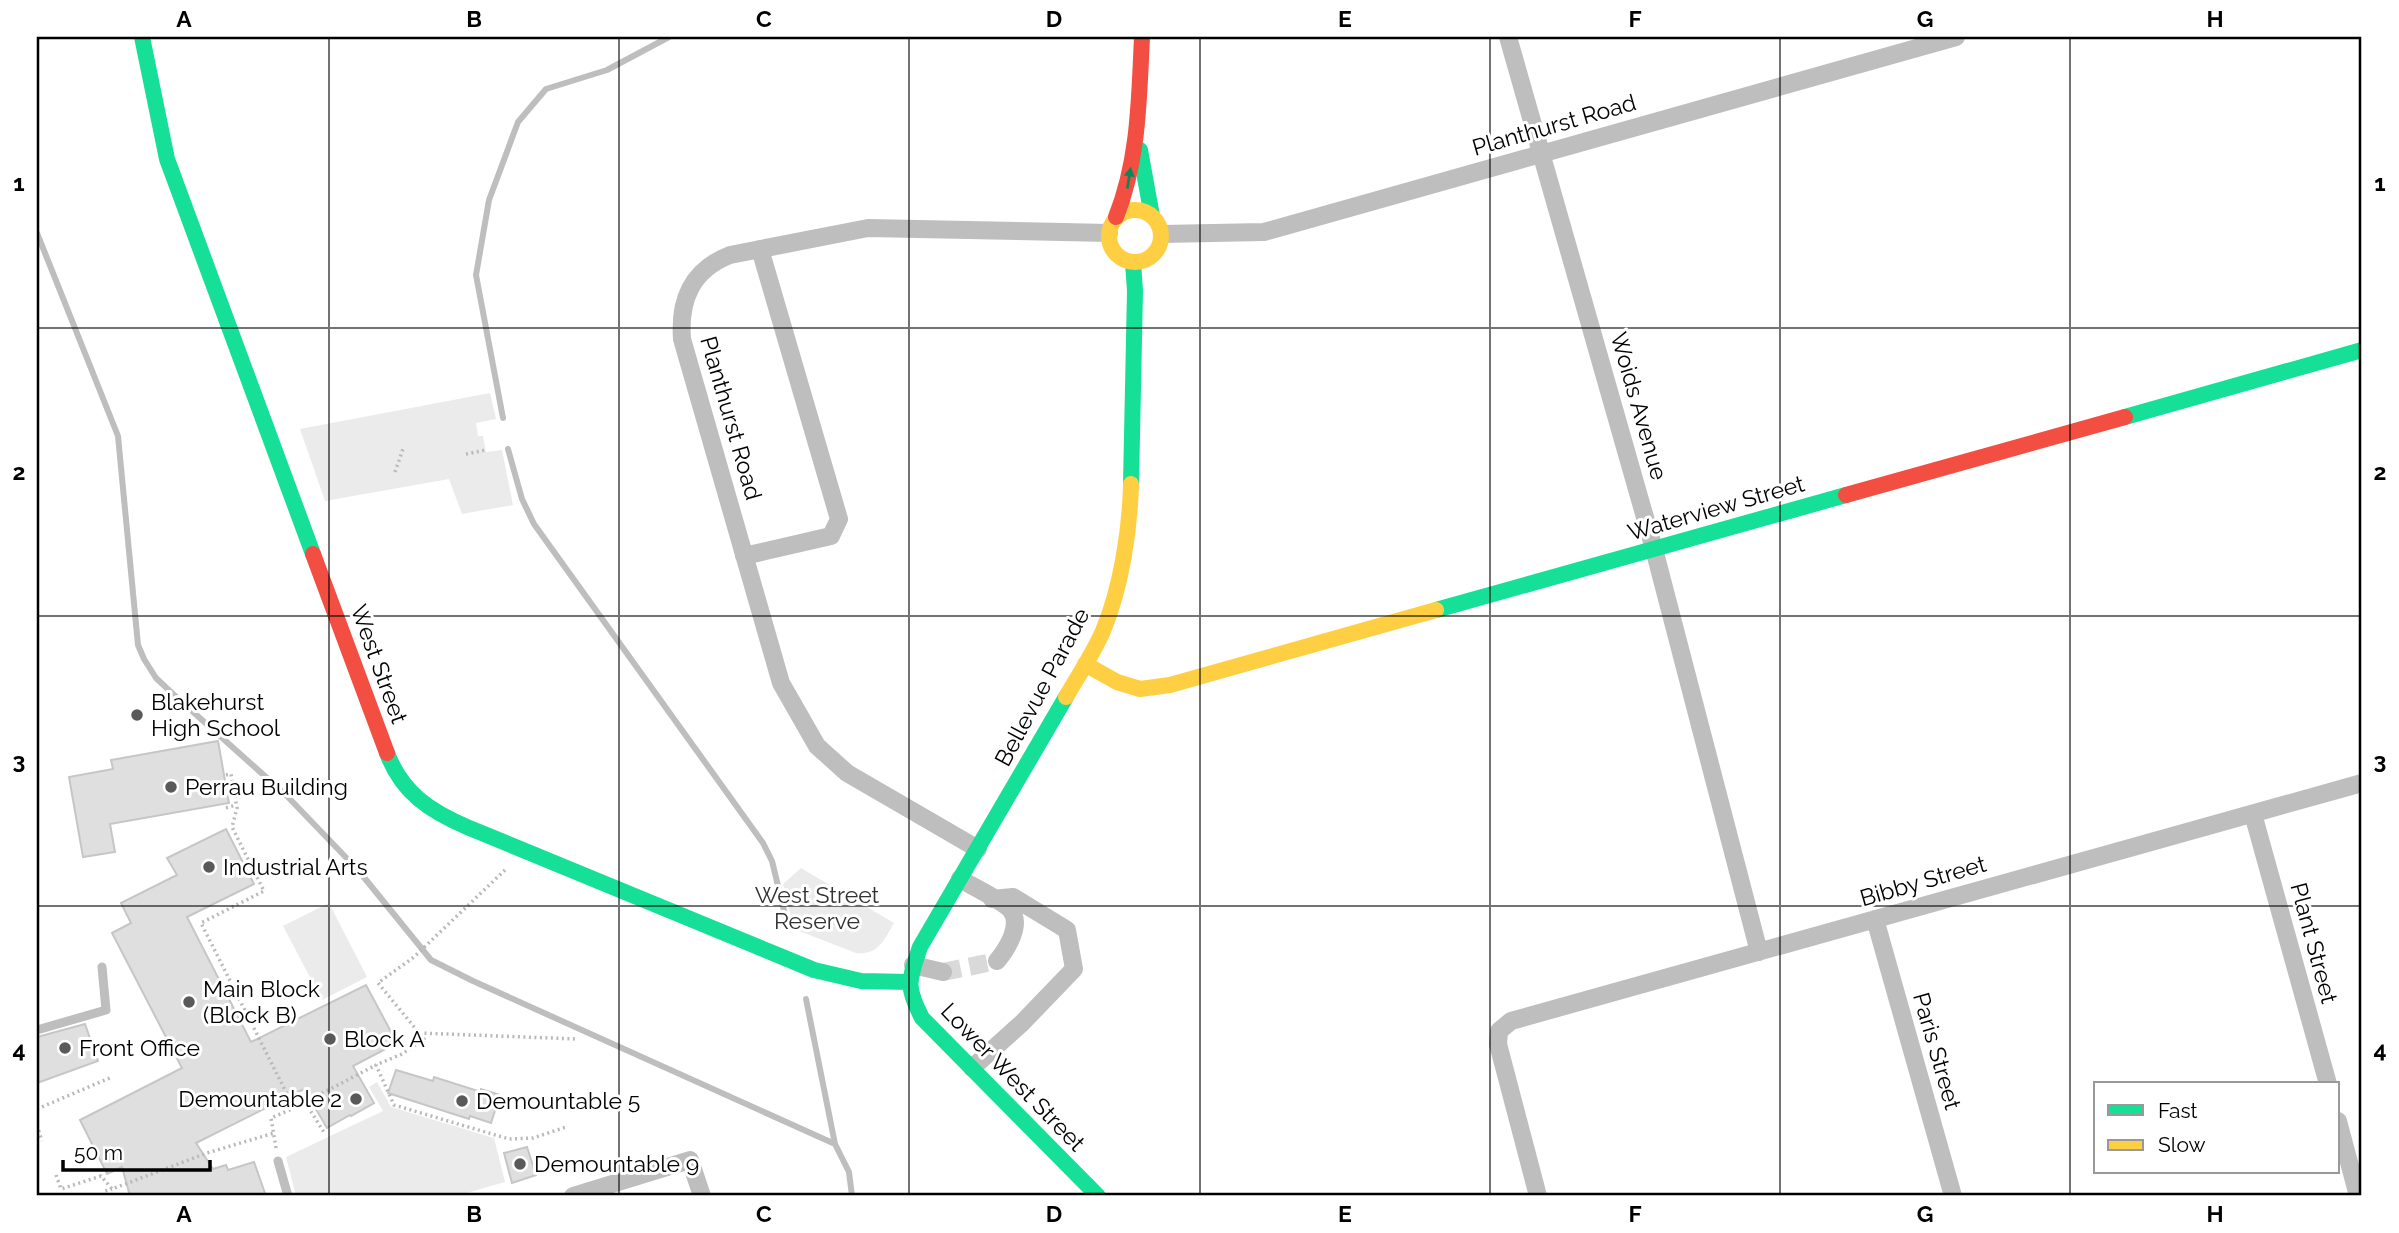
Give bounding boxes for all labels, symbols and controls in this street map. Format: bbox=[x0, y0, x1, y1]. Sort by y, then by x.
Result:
text: A bbox=[176, 5, 192, 32]
text: B bbox=[466, 5, 482, 32]
text: C bbox=[756, 5, 772, 32]
text: D bbox=[1046, 5, 1062, 32]
text: E bbox=[1338, 5, 1352, 32]
text: F bbox=[1628, 5, 1642, 32]
text: G bbox=[1917, 5, 1933, 32]
text: H bbox=[2206, 5, 2224, 32]
street label: Planthurst Road bbox=[1469, 88, 1639, 161]
one-way arrow bbox=[1124, 166, 1135, 188]
text: 1 bbox=[13, 169, 25, 196]
text: 1 bbox=[2374, 169, 2386, 196]
street label: Woids Avenue bbox=[1605, 329, 1673, 483]
street label: Planthurst Road bbox=[695, 333, 768, 503]
text: 2 bbox=[13, 458, 25, 485]
text: 2 bbox=[2374, 458, 2386, 485]
street label: Waterview Street bbox=[1624, 469, 1808, 546]
street label: West Street bbox=[345, 601, 414, 727]
street label: Bellevue Parade bbox=[989, 603, 1095, 770]
place label: Blakehurst High School bbox=[151, 688, 281, 741]
marker: Blakehurst High School bbox=[129, 707, 145, 723]
text: 3 bbox=[13, 747, 25, 774]
text: 3 bbox=[2374, 747, 2386, 774]
place label: Perrau Building bbox=[185, 773, 348, 800]
marker: Perrau Building bbox=[163, 779, 179, 795]
street label: Bibby Street bbox=[1857, 850, 1989, 911]
place label: Industrial Arts bbox=[223, 853, 368, 880]
marker: Industrial Arts bbox=[201, 859, 217, 875]
street label: Plant Street bbox=[2285, 880, 2344, 1006]
park label: West Street Reserve bbox=[755, 881, 880, 934]
place label: Main Block (Block B) bbox=[203, 975, 320, 1028]
street label: Paris Street bbox=[1908, 989, 1967, 1113]
marker: Main Block (Block B) bbox=[181, 994, 197, 1010]
street label: Lower West Street bbox=[936, 997, 1091, 1156]
place label: Block A bbox=[344, 1025, 425, 1052]
marker: Block A bbox=[322, 1031, 338, 1047]
place label: Front Office bbox=[79, 1034, 200, 1061]
text: 4 bbox=[12, 1036, 26, 1063]
text: 4 bbox=[2373, 1036, 2387, 1063]
marker: Front Office bbox=[57, 1040, 73, 1056]
legend bbox=[2094, 1082, 2340, 1174]
place label: Demountable 2 bbox=[178, 1085, 342, 1112]
place label: Demountable 5 bbox=[476, 1087, 640, 1114]
marker: Demountable 2 bbox=[348, 1091, 364, 1107]
marker: Demountable 5 bbox=[454, 1093, 470, 1109]
text: Fast bbox=[2158, 1098, 2198, 1123]
scale bar bbox=[63, 1128, 210, 1172]
text: Slow bbox=[2158, 1132, 2206, 1157]
text: 50 m bbox=[74, 1140, 123, 1165]
place label: Demountable 9 bbox=[534, 1150, 699, 1177]
marker: Demountable 9 bbox=[512, 1156, 528, 1172]
text: A bbox=[176, 1200, 192, 1227]
text: B bbox=[466, 1200, 482, 1227]
text: C bbox=[756, 1200, 772, 1227]
text: D bbox=[1046, 1200, 1062, 1227]
text: E bbox=[1338, 1200, 1352, 1227]
text: F bbox=[1628, 1200, 1642, 1227]
text: G bbox=[1917, 1200, 1933, 1227]
text: H bbox=[2206, 1200, 2224, 1227]

